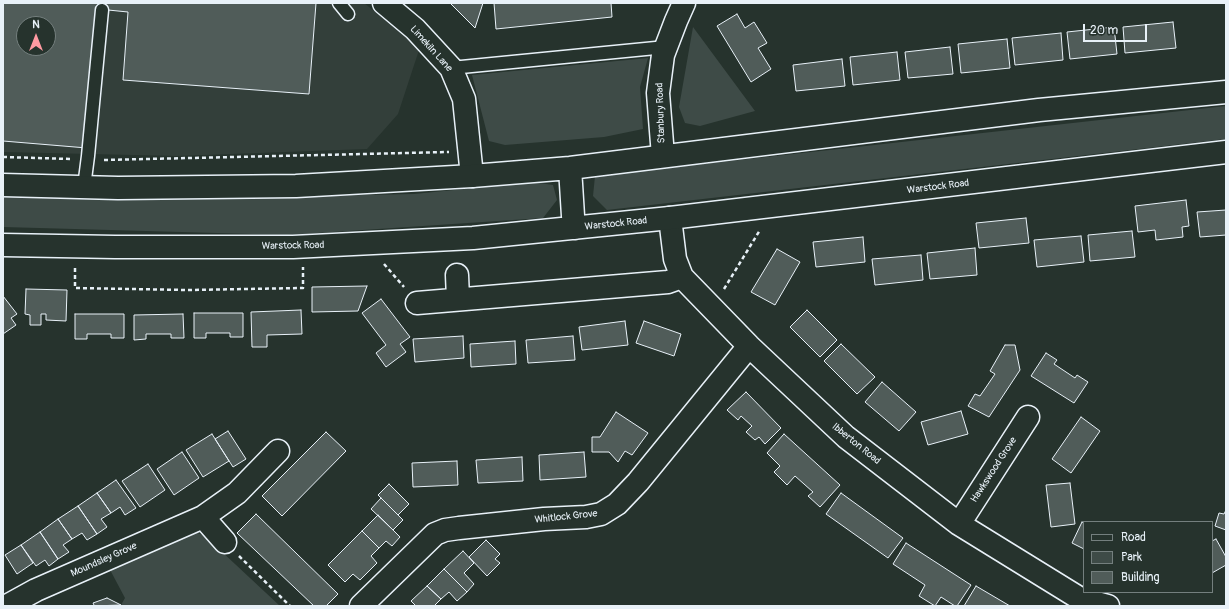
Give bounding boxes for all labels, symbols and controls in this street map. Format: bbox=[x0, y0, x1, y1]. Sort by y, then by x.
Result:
north arrow bbox=[16, 16, 56, 56]
scale bar bbox=[1085, 16, 1149, 42]
text: N bbox=[32, 18, 40, 31]
text: 20 m bbox=[1090, 23, 1118, 38]
street label: Limekiln Lane bbox=[407, 24, 455, 74]
street label: Stanbury Road bbox=[654, 83, 668, 143]
street label: Warstock Road bbox=[906, 177, 970, 197]
street label: Warstock Road bbox=[584, 215, 648, 233]
street label: Warstock Road bbox=[262, 239, 324, 253]
street label: Ibberton Road bbox=[829, 421, 883, 467]
street label: Hawkswood Grove bbox=[968, 435, 1020, 505]
street label: Whitlock Grove bbox=[534, 508, 598, 526]
legend bbox=[1083, 521, 1213, 593]
text: Road bbox=[1121, 530, 1146, 545]
street label: Moundsley Grove bbox=[69, 540, 139, 580]
text: Park bbox=[1121, 550, 1142, 565]
text: Building bbox=[1121, 570, 1160, 585]

